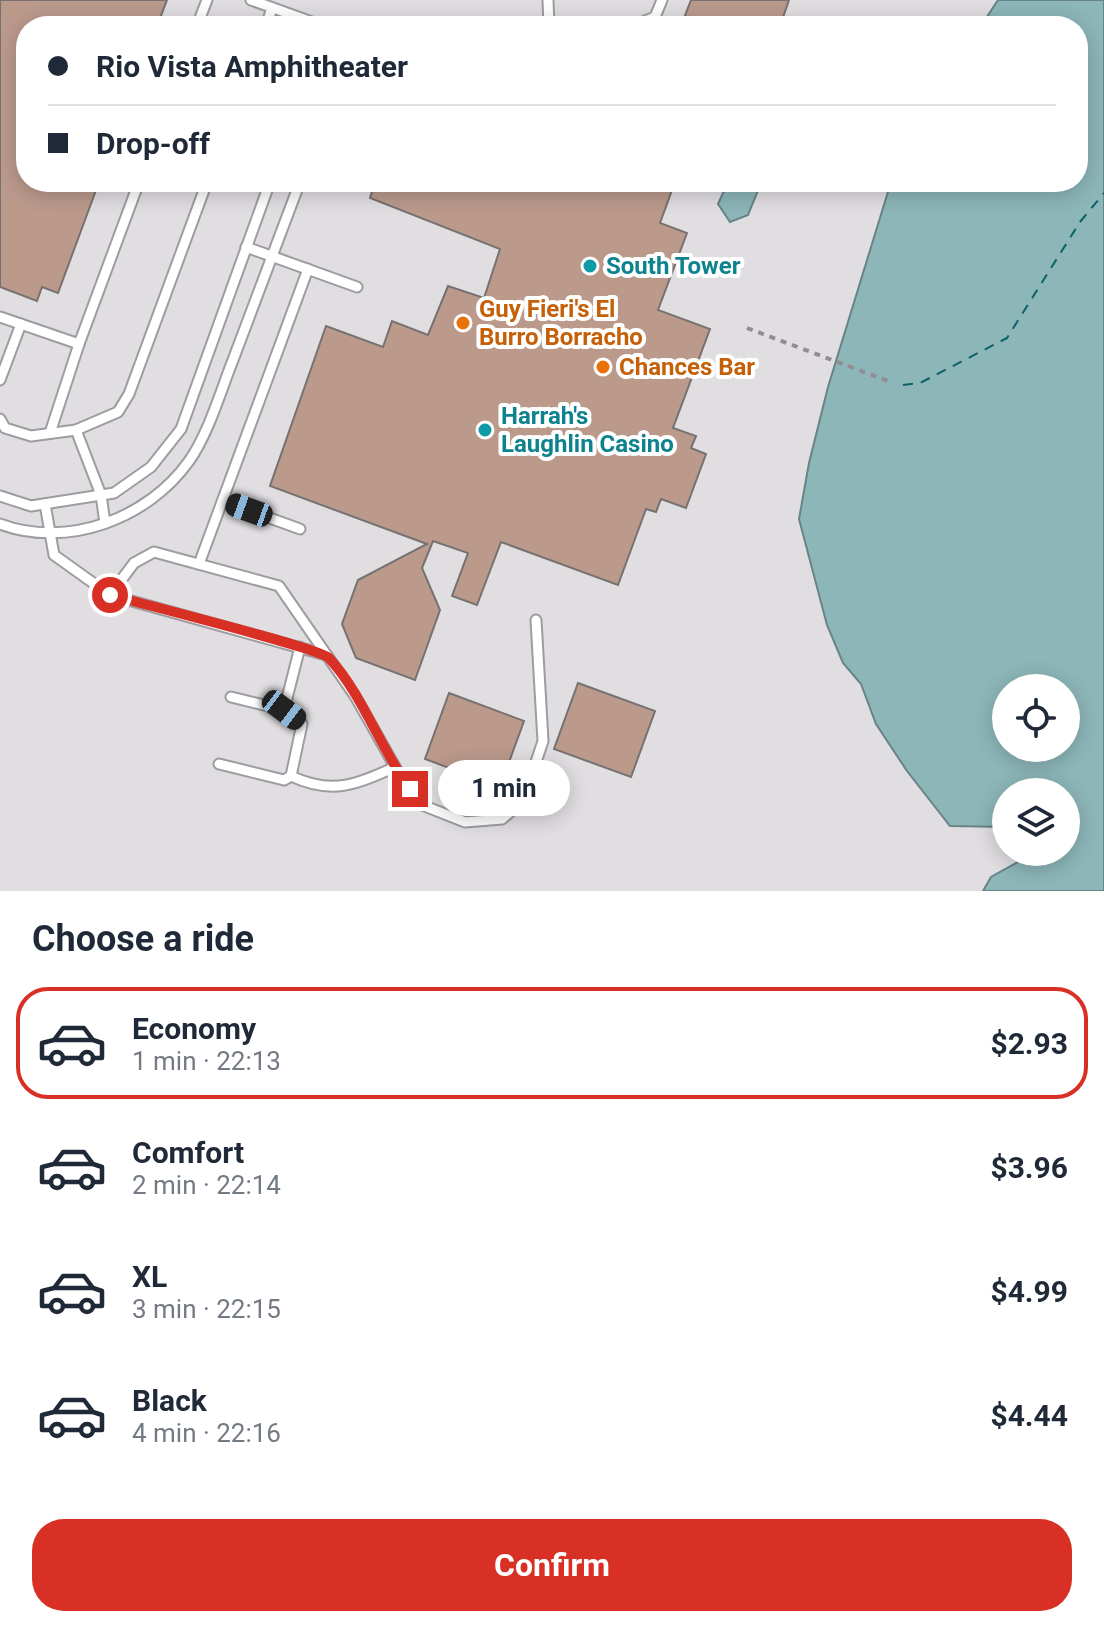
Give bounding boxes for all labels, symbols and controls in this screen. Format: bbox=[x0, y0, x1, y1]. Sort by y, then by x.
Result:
text: Rio Vista Amphitheater bbox=[96, 49, 408, 84]
text: Drop-off bbox=[96, 126, 210, 161]
place label: South Tower bbox=[606, 252, 741, 280]
marker: South Tower bbox=[581, 257, 599, 275]
place label: Guy Fieri's El Burro Borracho bbox=[479, 295, 643, 351]
marker: Guy Fieri's El Burro Borracho bbox=[454, 314, 472, 332]
place label: Chances Bar bbox=[619, 353, 755, 381]
marker: Chances Bar bbox=[594, 358, 612, 376]
place label: Harrah's Laughlin Casino bbox=[501, 402, 674, 458]
marker: Harrah's Laughlin Casino bbox=[476, 421, 494, 439]
car bbox=[222, 491, 276, 529]
route start bbox=[92, 577, 128, 613]
map controls bbox=[992, 674, 1080, 866]
button: locate bbox=[992, 674, 1080, 762]
car bbox=[258, 686, 310, 734]
callout: 1 min bbox=[438, 761, 570, 817]
route end bbox=[392, 771, 428, 807]
text: 1 min bbox=[471, 773, 537, 803]
button: layers bbox=[992, 778, 1080, 866]
text: Choose a ride bbox=[32, 918, 254, 960]
icon: car bbox=[36, 1007, 108, 1079]
text: Economy bbox=[132, 1011, 256, 1046]
text: $2.93 bbox=[990, 1026, 1068, 1061]
text: 1 min · 22:13 bbox=[132, 1046, 281, 1076]
icon: car bbox=[36, 1131, 108, 1203]
text: Comfort bbox=[132, 1135, 244, 1170]
text: $3.96 bbox=[990, 1150, 1068, 1185]
text: 2 min · 22:14 bbox=[132, 1170, 281, 1200]
icon: car bbox=[36, 1255, 108, 1327]
text: XL bbox=[132, 1259, 167, 1294]
text: $4.99 bbox=[990, 1274, 1068, 1309]
text: 3 min · 22:15 bbox=[132, 1294, 281, 1324]
icon: car bbox=[36, 1379, 108, 1451]
text: Black bbox=[132, 1383, 207, 1418]
text: $4.44 bbox=[990, 1398, 1068, 1433]
text: 4 min · 22:16 bbox=[132, 1418, 281, 1448]
button: Confirm bbox=[32, 1519, 1072, 1611]

